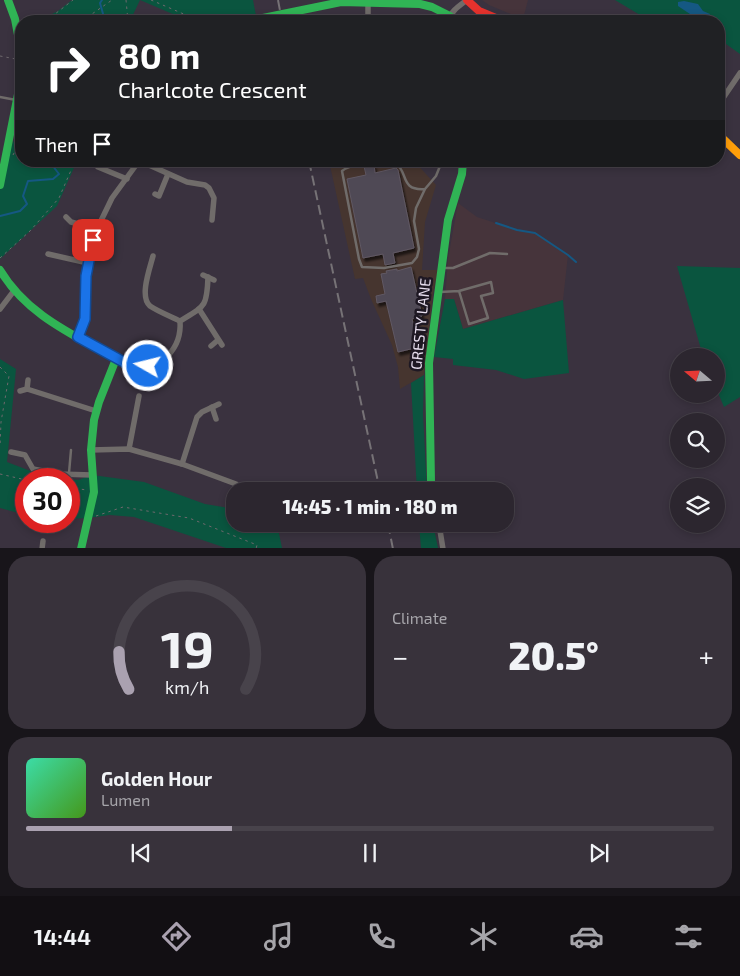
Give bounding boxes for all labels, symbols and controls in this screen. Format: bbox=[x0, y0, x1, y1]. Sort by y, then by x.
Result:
text: 80 m bbox=[118, 34, 200, 76]
icon: right bbox=[35, 35, 100, 100]
text: Charlcote Crescent bbox=[118, 76, 307, 102]
icon: arrive bbox=[88, 130, 116, 158]
text: Then bbox=[35, 133, 78, 156]
pin bbox=[72, 219, 114, 261]
icon: arrive bbox=[79, 226, 107, 254]
street label: GRESTY LANE bbox=[406, 277, 434, 370]
position arrow bbox=[121, 339, 173, 391]
north arrow bbox=[670, 348, 725, 402]
map controls bbox=[670, 348, 725, 533]
button: search bbox=[670, 413, 725, 468]
speed limit sign: 30 bbox=[15, 468, 80, 533]
button: layers bbox=[670, 478, 725, 533]
text: 14:45 · 1 min · 180 m bbox=[282, 495, 458, 518]
text: Climate bbox=[392, 608, 447, 627]
text: 19 bbox=[160, 616, 214, 678]
text: 20.5° bbox=[508, 632, 599, 678]
text: − bbox=[392, 639, 408, 673]
text: + bbox=[699, 639, 714, 673]
text: km/h bbox=[165, 676, 209, 698]
text: Golden Hour bbox=[101, 767, 212, 790]
text: Lumen bbox=[101, 790, 150, 809]
icon: previous bbox=[127, 839, 155, 867]
icon: pause bbox=[356, 839, 384, 867]
icon: next bbox=[585, 839, 613, 867]
icon: directions bbox=[159, 919, 194, 954]
icon: music bbox=[261, 919, 296, 954]
icon: phone bbox=[364, 919, 399, 954]
icon: climate bbox=[466, 919, 501, 954]
icon: car bbox=[569, 919, 604, 954]
icon: filters bbox=[671, 919, 706, 954]
text: 14:44 bbox=[34, 923, 91, 949]

